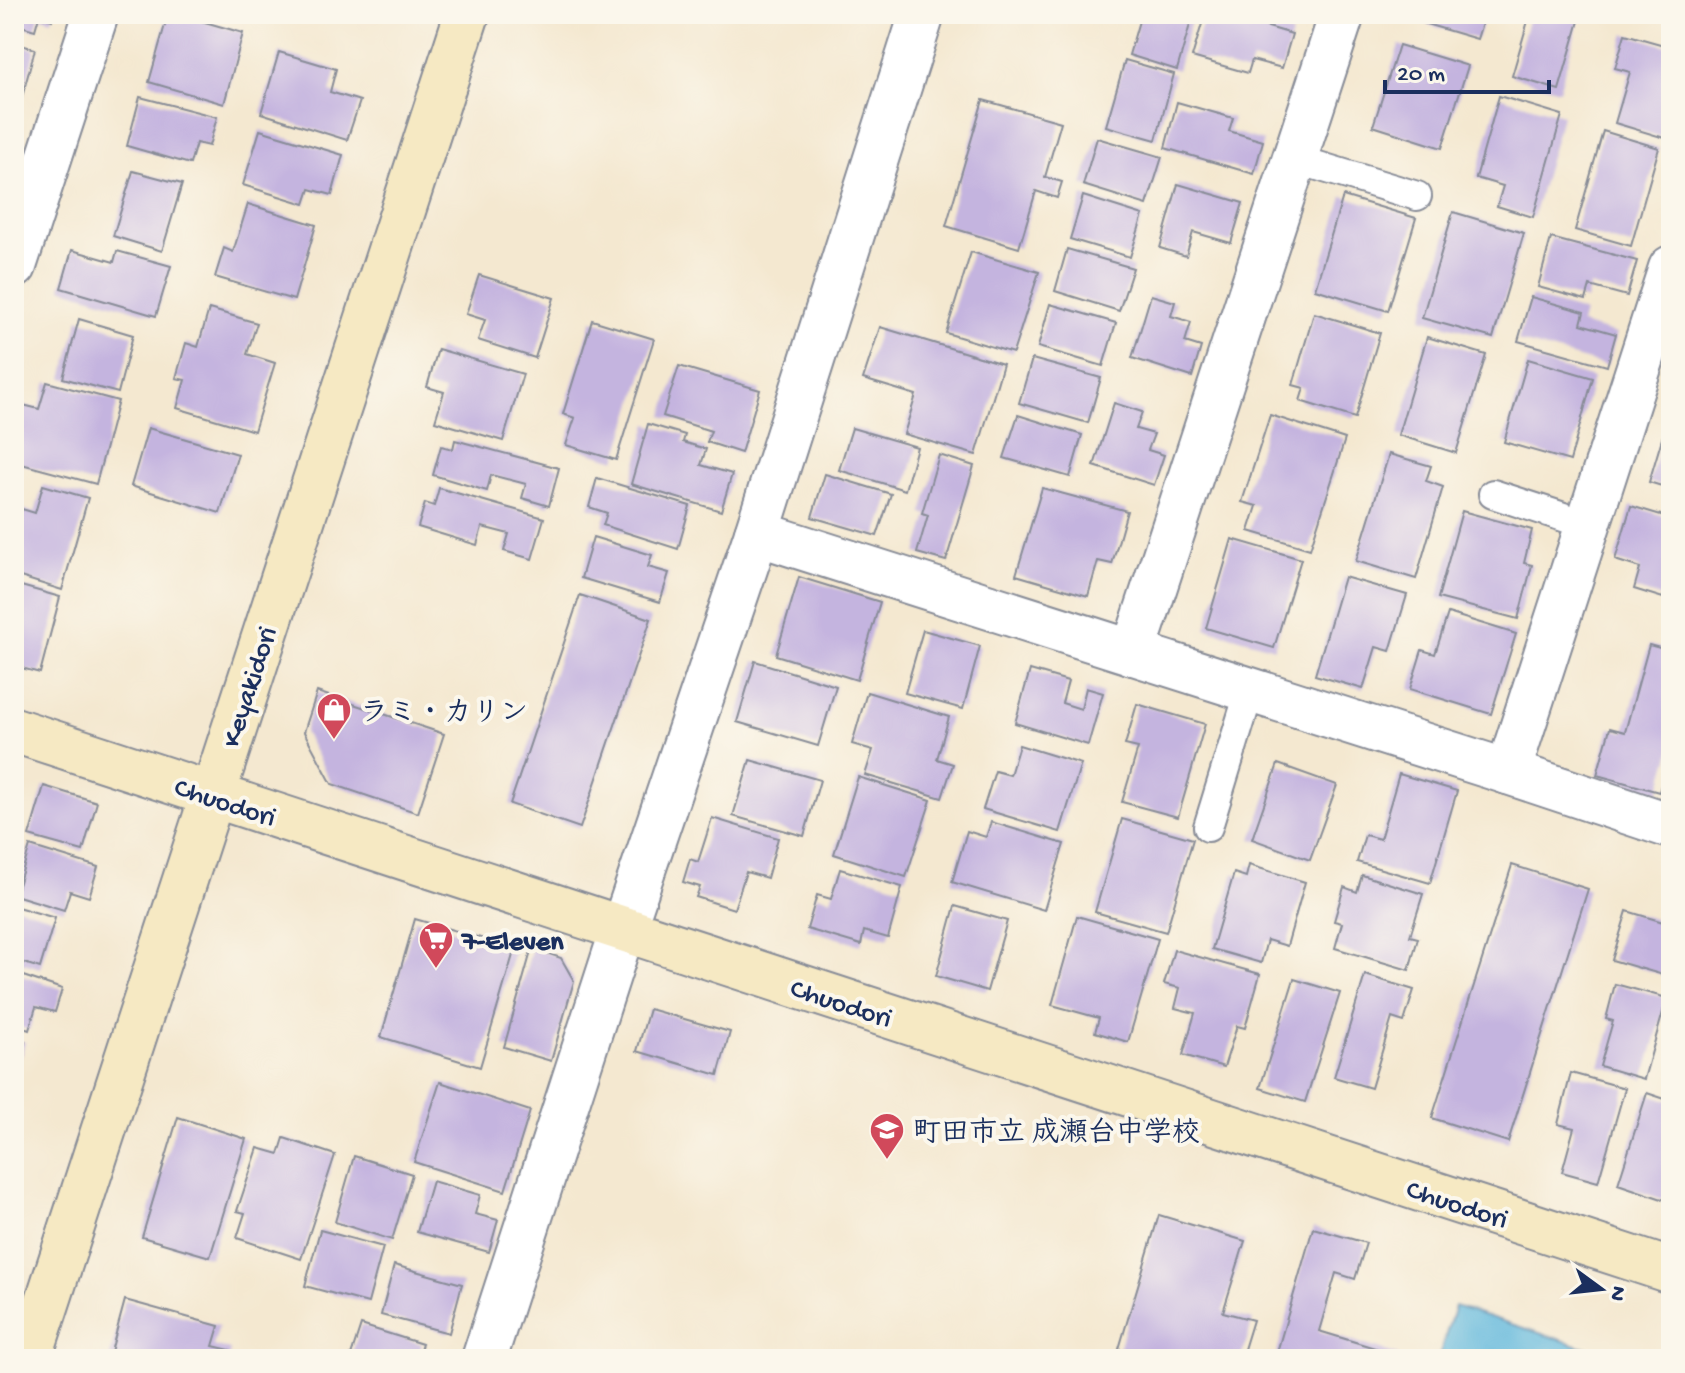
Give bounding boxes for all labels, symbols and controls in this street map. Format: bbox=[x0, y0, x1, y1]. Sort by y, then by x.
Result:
scale bar bbox=[1385, 44, 1549, 94]
text: 20 m bbox=[1397, 61, 1445, 90]
street label: Keyakidori bbox=[216, 623, 286, 752]
shop icon: ラミ・カリン bbox=[315, 691, 353, 741]
place label: ラミ・カリン bbox=[360, 698, 528, 731]
street label: Chuodori bbox=[170, 772, 280, 836]
supermarket icon: 7-Eleven bbox=[417, 920, 455, 970]
place label: 7-Eleven bbox=[460, 927, 564, 960]
street label: Chuodori bbox=[786, 973, 896, 1037]
school or university icon: 町田市立 成瀬台中学校 bbox=[868, 1111, 906, 1161]
place label: 町田市立 成瀬台中学校 bbox=[913, 1116, 1200, 1151]
street label: Chuodori bbox=[1402, 1174, 1512, 1238]
north arrow bbox=[1561, 1249, 1641, 1329]
text: N bbox=[1602, 1283, 1631, 1303]

